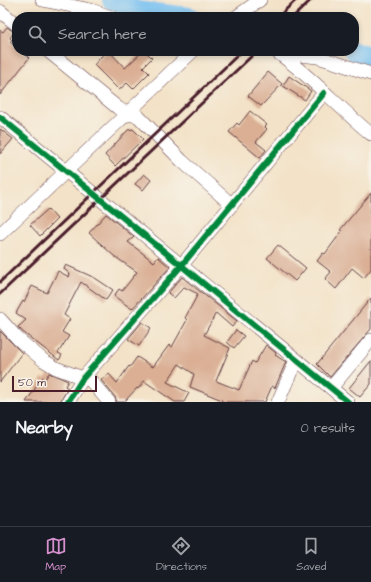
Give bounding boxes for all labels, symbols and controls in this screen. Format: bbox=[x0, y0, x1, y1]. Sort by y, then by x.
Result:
search box bbox=[12, 12, 359, 56]
icon: search bbox=[26, 23, 48, 45]
text: Search here bbox=[58, 24, 147, 45]
scale bar bbox=[12, 374, 97, 393]
text: 50 m bbox=[18, 375, 46, 390]
text: Nearby bbox=[16, 416, 73, 440]
text: 0 results bbox=[300, 419, 355, 437]
tab: Map bbox=[45, 535, 67, 574]
tab: Directions bbox=[156, 535, 207, 574]
tab: Saved bbox=[296, 535, 326, 574]

